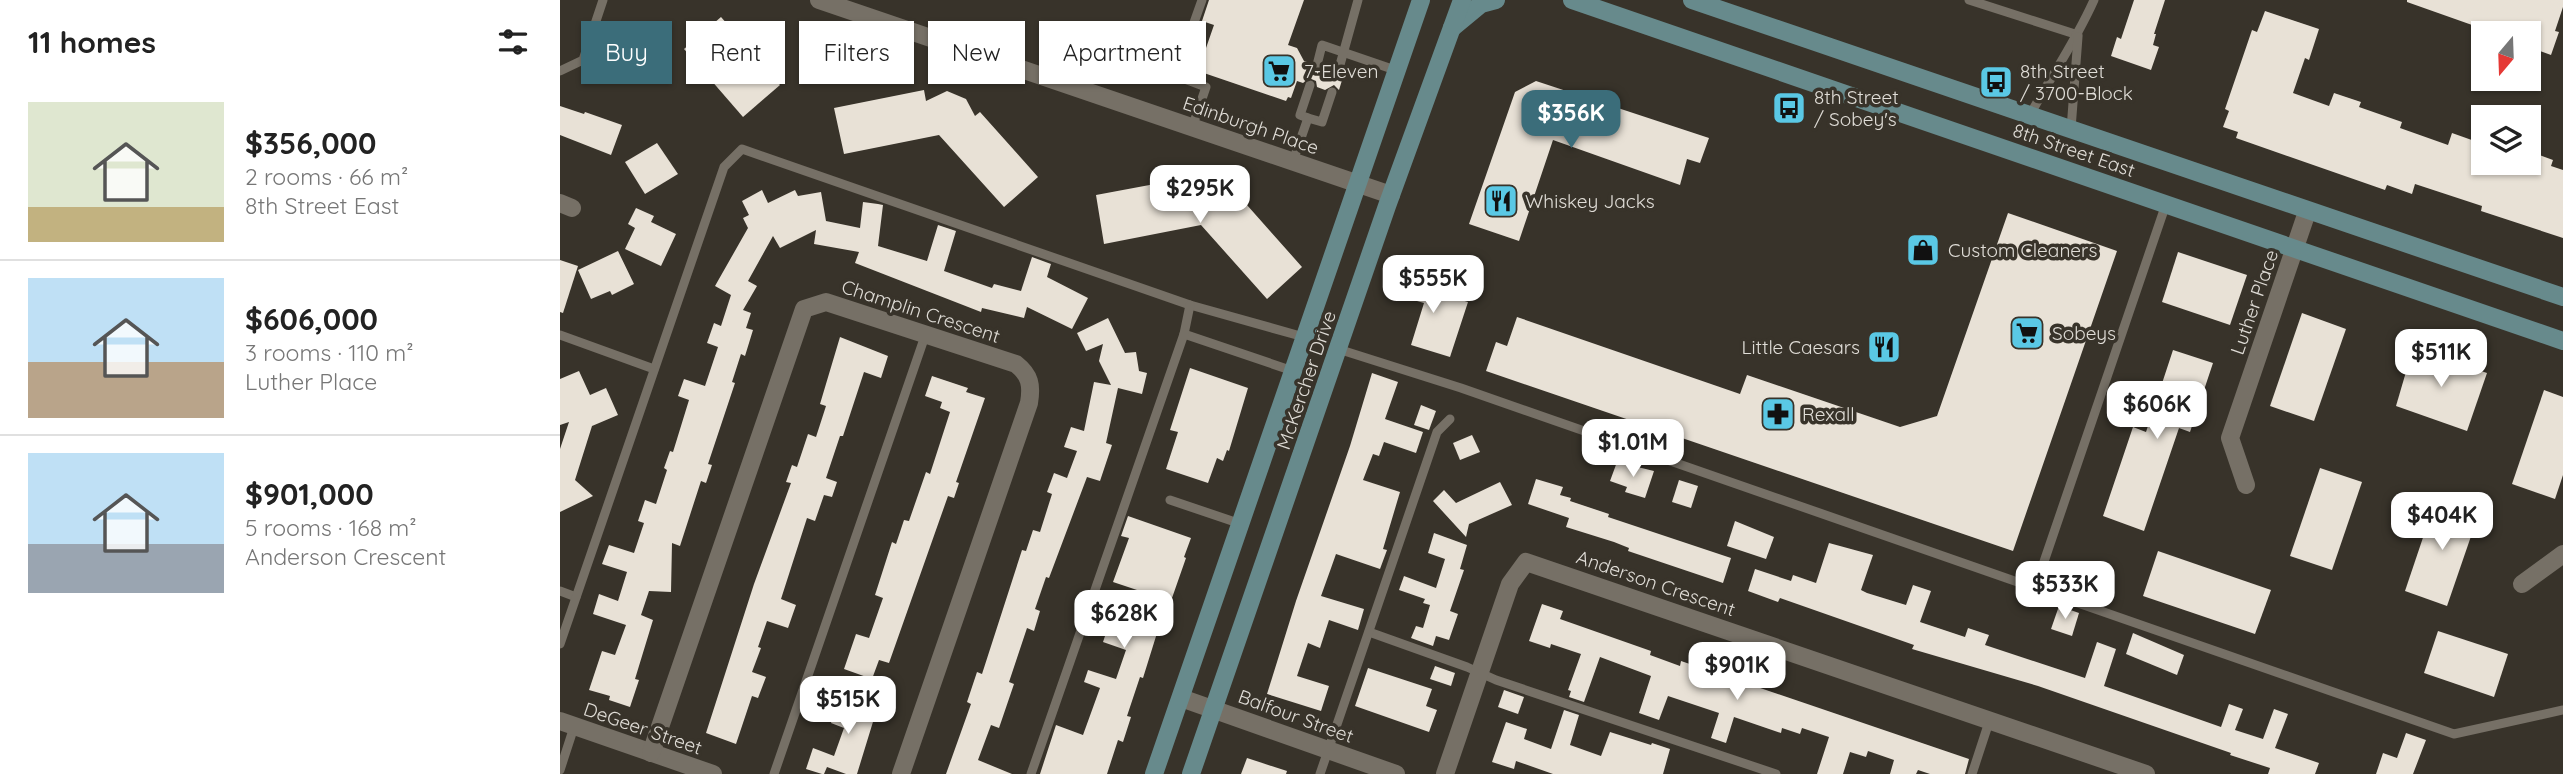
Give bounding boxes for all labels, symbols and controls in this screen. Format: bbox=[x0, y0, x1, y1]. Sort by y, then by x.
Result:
chip: Buy bbox=[581, 21, 672, 84]
chip: Rent bbox=[686, 21, 785, 84]
chip: Filters bbox=[799, 21, 914, 84]
chip: New bbox=[928, 21, 1025, 84]
chip: Apartment bbox=[1039, 21, 1206, 84]
north arrow bbox=[2471, 21, 2541, 91]
map controls bbox=[2471, 21, 2541, 175]
text: 11 homes bbox=[28, 23, 156, 61]
icon: filters bbox=[494, 23, 532, 61]
supermarket icon: 7-Eleven bbox=[1260, 52, 1298, 90]
place label: 7-Eleven bbox=[1304, 59, 1378, 83]
place label: 8th Street / 3700-Block bbox=[2020, 59, 2133, 105]
bus stop icon: 8th Street / 3700-Block bbox=[1977, 63, 2015, 101]
place label: 8th Street / Sobey's bbox=[1814, 85, 1899, 131]
bus stop icon: 8th Street / Sobey's bbox=[1770, 89, 1808, 127]
street label: Edinburgh Place bbox=[1180, 90, 1322, 160]
pin: $356K bbox=[1522, 90, 1620, 150]
text: $356K bbox=[1537, 98, 1605, 127]
button: layers bbox=[2471, 105, 2541, 175]
street label: 8th Street East bbox=[2010, 118, 2138, 182]
text: $356,000 bbox=[245, 124, 376, 162]
icon: home bbox=[84, 130, 168, 214]
text: 2 rooms · 66 m² bbox=[245, 162, 408, 191]
pin: $295K bbox=[1151, 166, 1249, 225]
text: $295K bbox=[1166, 173, 1234, 202]
restaurant icon: Whiskey Jacks bbox=[1482, 182, 1520, 220]
place label: Whiskey Jacks bbox=[1525, 189, 1655, 213]
text: 8th Street East bbox=[245, 191, 399, 220]
shop icon: Custom Cleaners bbox=[1904, 231, 1942, 269]
place label: Custom Cleaners bbox=[1948, 238, 2097, 262]
street label: Luther Place bbox=[2225, 246, 2283, 358]
pin: $555K bbox=[1384, 256, 1482, 315]
text: $555K bbox=[1399, 263, 1467, 292]
street label: Champlin Crescent bbox=[839, 274, 1003, 348]
text: $606,000 bbox=[245, 300, 378, 338]
icon: home bbox=[84, 306, 168, 390]
street label: McKercher Drive bbox=[1271, 307, 1341, 453]
supermarket icon: Sobeys bbox=[2008, 314, 2046, 352]
place label: Sobeys bbox=[2052, 321, 2116, 345]
restaurant icon: Little Caesars bbox=[1865, 328, 1903, 366]
pin: $511K bbox=[2392, 330, 2490, 389]
place label: Little Caesars bbox=[1741, 335, 1860, 359]
text: $511K bbox=[2411, 337, 2471, 366]
text: 3 rooms · 110 m² bbox=[245, 338, 414, 367]
text: Luther Place bbox=[245, 367, 377, 396]
pin: $606K bbox=[2108, 382, 2206, 441]
text: $606K bbox=[2123, 389, 2191, 418]
pharmacy icon: Rexall bbox=[1759, 395, 1797, 433]
place label: Rexall bbox=[1802, 402, 1855, 426]
pin: $1.01M bbox=[1576, 420, 1690, 479]
text: $1.01M bbox=[1598, 427, 1668, 456]
text: $901,000 bbox=[245, 475, 374, 513]
icon: home bbox=[84, 481, 168, 565]
pin: $404K bbox=[2393, 492, 2491, 552]
text: $404K bbox=[2407, 500, 2477, 529]
text: 5 rooms · 168 m² bbox=[245, 513, 417, 542]
text: Anderson Crescent bbox=[245, 542, 446, 571]
street label: Anderson Crescent bbox=[1573, 545, 1739, 621]
pin: $533K bbox=[2016, 562, 2114, 621]
text: $533K bbox=[2032, 569, 2098, 598]
pin: $628K bbox=[1075, 590, 1173, 650]
text: $628K bbox=[1090, 598, 1158, 627]
pin: $901K bbox=[1688, 642, 1786, 702]
text: $901K bbox=[1705, 650, 1769, 679]
pin: $515K bbox=[799, 676, 897, 736]
text: $515K bbox=[816, 684, 880, 713]
street label: Balfour Street bbox=[1235, 684, 1357, 748]
street label: DeGeer Street bbox=[581, 697, 705, 759]

